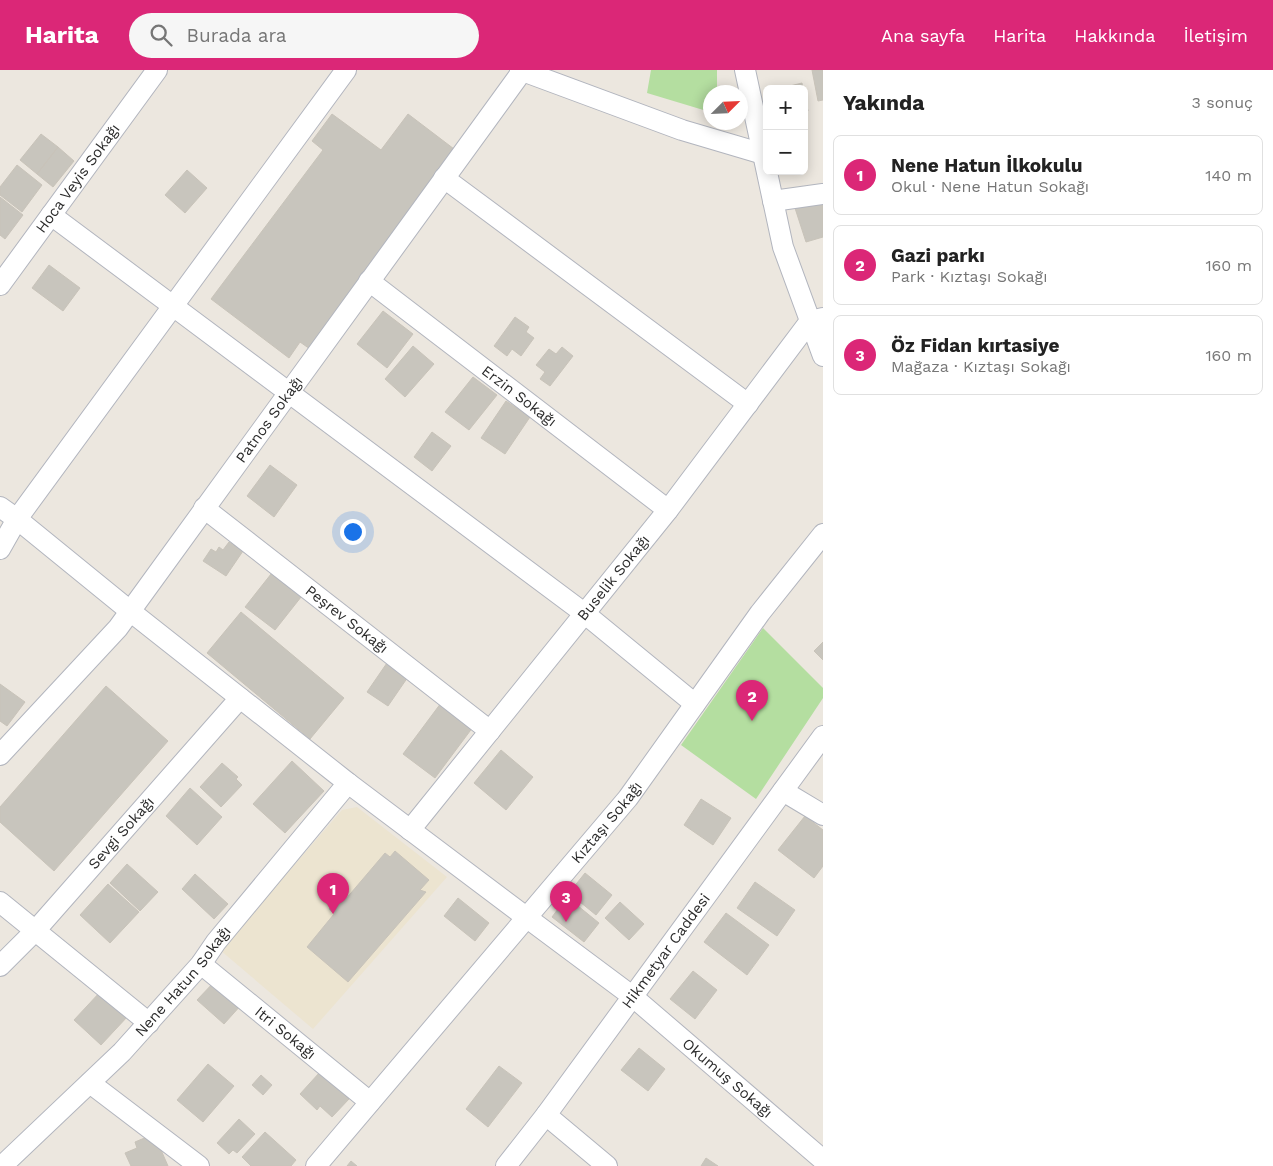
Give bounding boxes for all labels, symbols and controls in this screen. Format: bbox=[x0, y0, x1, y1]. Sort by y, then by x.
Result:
search box bbox=[129, 13, 479, 58]
text: Harita bbox=[25, 21, 99, 49]
icon: search bbox=[147, 21, 175, 49]
text: Burada ara bbox=[187, 24, 287, 47]
text: Ana sayfa bbox=[881, 25, 965, 46]
text: Harita bbox=[993, 25, 1046, 46]
text: Hakkında bbox=[1074, 25, 1155, 46]
text: İletişim bbox=[1183, 25, 1248, 46]
north arrow bbox=[703, 85, 748, 130]
map controls bbox=[763, 85, 808, 175]
button: + bbox=[763, 85, 808, 130]
text: Yakında bbox=[843, 90, 924, 115]
text: 3 sonuç bbox=[1191, 93, 1253, 112]
street label: Hoca Veyis Sokağı bbox=[32, 120, 124, 236]
button: − bbox=[763, 130, 808, 175]
text: Nene Hatun İlkokulu bbox=[891, 154, 1083, 177]
text: 1 bbox=[857, 166, 863, 185]
text: 140 m bbox=[1205, 166, 1252, 185]
text: Okul · Nene Hatun Sokağı bbox=[891, 177, 1089, 196]
text: Gazi parkı bbox=[891, 244, 985, 267]
text: 2 bbox=[855, 256, 865, 275]
text: 160 m bbox=[1205, 256, 1252, 275]
text: Park · Kıztaşı Sokağı bbox=[891, 267, 1047, 286]
text: Öz Fidan kırtasiye bbox=[891, 334, 1059, 357]
text: 3 bbox=[855, 346, 865, 365]
text: 160 m bbox=[1205, 346, 1252, 365]
text: Mağaza · Kıztaşı Sokağı bbox=[891, 357, 1071, 376]
street label: Erzin Sokağı bbox=[478, 362, 560, 430]
street label: Patnos Sokağı bbox=[232, 373, 307, 466]
your location bbox=[340, 519, 366, 545]
street label: Buselik Sokağı bbox=[573, 531, 653, 624]
street label: Peşrev Sokağı bbox=[302, 581, 392, 657]
pin: 2 bbox=[736, 680, 768, 721]
street label: Kıztaşı Sokağı bbox=[567, 778, 646, 867]
street label: Sevgi Sokağı bbox=[85, 793, 158, 873]
pin: 1 bbox=[317, 873, 349, 914]
pin: 3 bbox=[550, 881, 582, 922]
street label: Hikmetyar Caddesi bbox=[618, 890, 714, 1012]
street label: Nene Hatun Sokağı bbox=[131, 922, 235, 1040]
street label: Itri Sokağı bbox=[251, 1003, 320, 1063]
street label: Okumuş Sokağı bbox=[679, 1034, 776, 1122]

